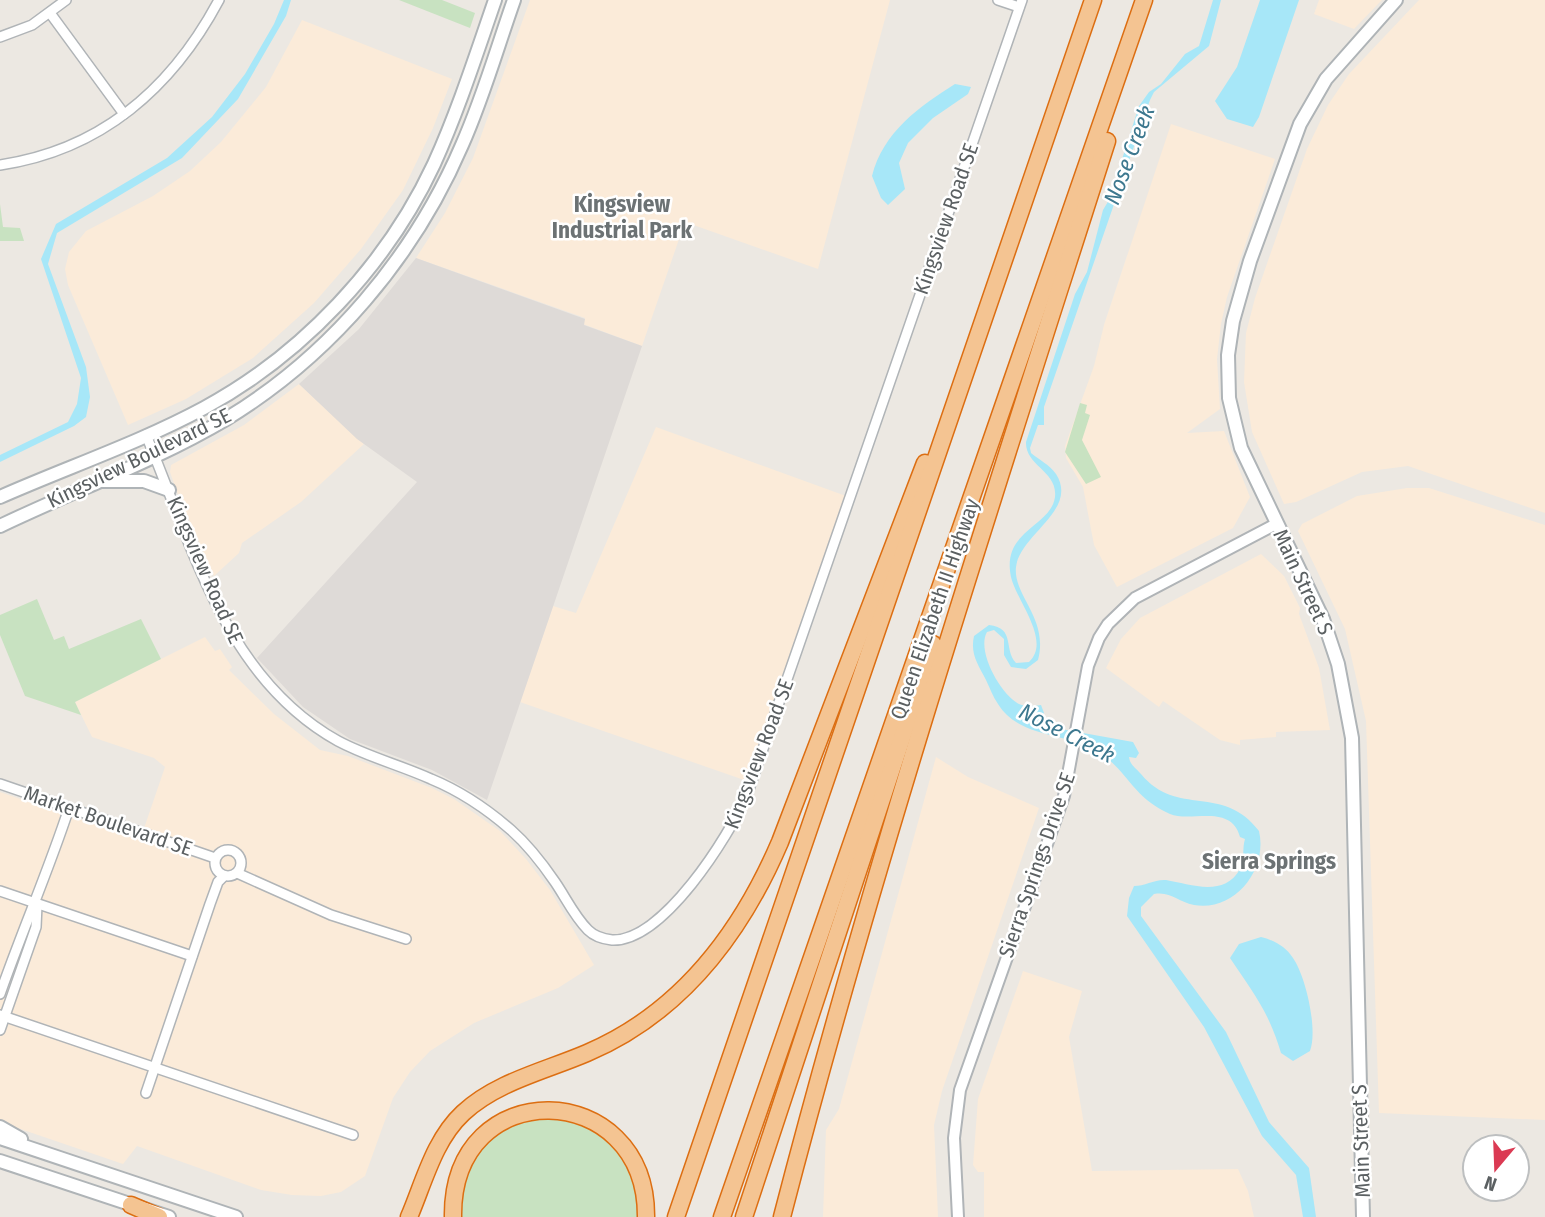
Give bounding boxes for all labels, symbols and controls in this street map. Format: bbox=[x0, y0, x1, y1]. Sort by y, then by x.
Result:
water label: Nose Creek bbox=[1097, 102, 1161, 208]
street label: Kingsview Road SE bbox=[908, 140, 984, 298]
district label: Kingsview Industrial Park bbox=[552, 190, 693, 244]
street label: Kingsview Boulevard SE bbox=[43, 402, 235, 514]
street label: Kingsview Road SE bbox=[161, 492, 249, 648]
street label: Queen Elizabeth II Highway bbox=[885, 495, 985, 723]
street label: Main Street S bbox=[1267, 525, 1339, 639]
street label: Kingsview Road SE bbox=[718, 675, 800, 833]
water label: Nose Creek bbox=[1014, 697, 1120, 769]
street label: Sierra Springs Drive SE bbox=[993, 769, 1081, 961]
street label: Market Boulevard SE bbox=[21, 780, 196, 862]
district label: Sierra Springs bbox=[1202, 847, 1336, 875]
street label: Main Street S bbox=[1346, 1084, 1376, 1198]
north arrow bbox=[1461, 1133, 1531, 1203]
text: N bbox=[1481, 1171, 1500, 1196]

